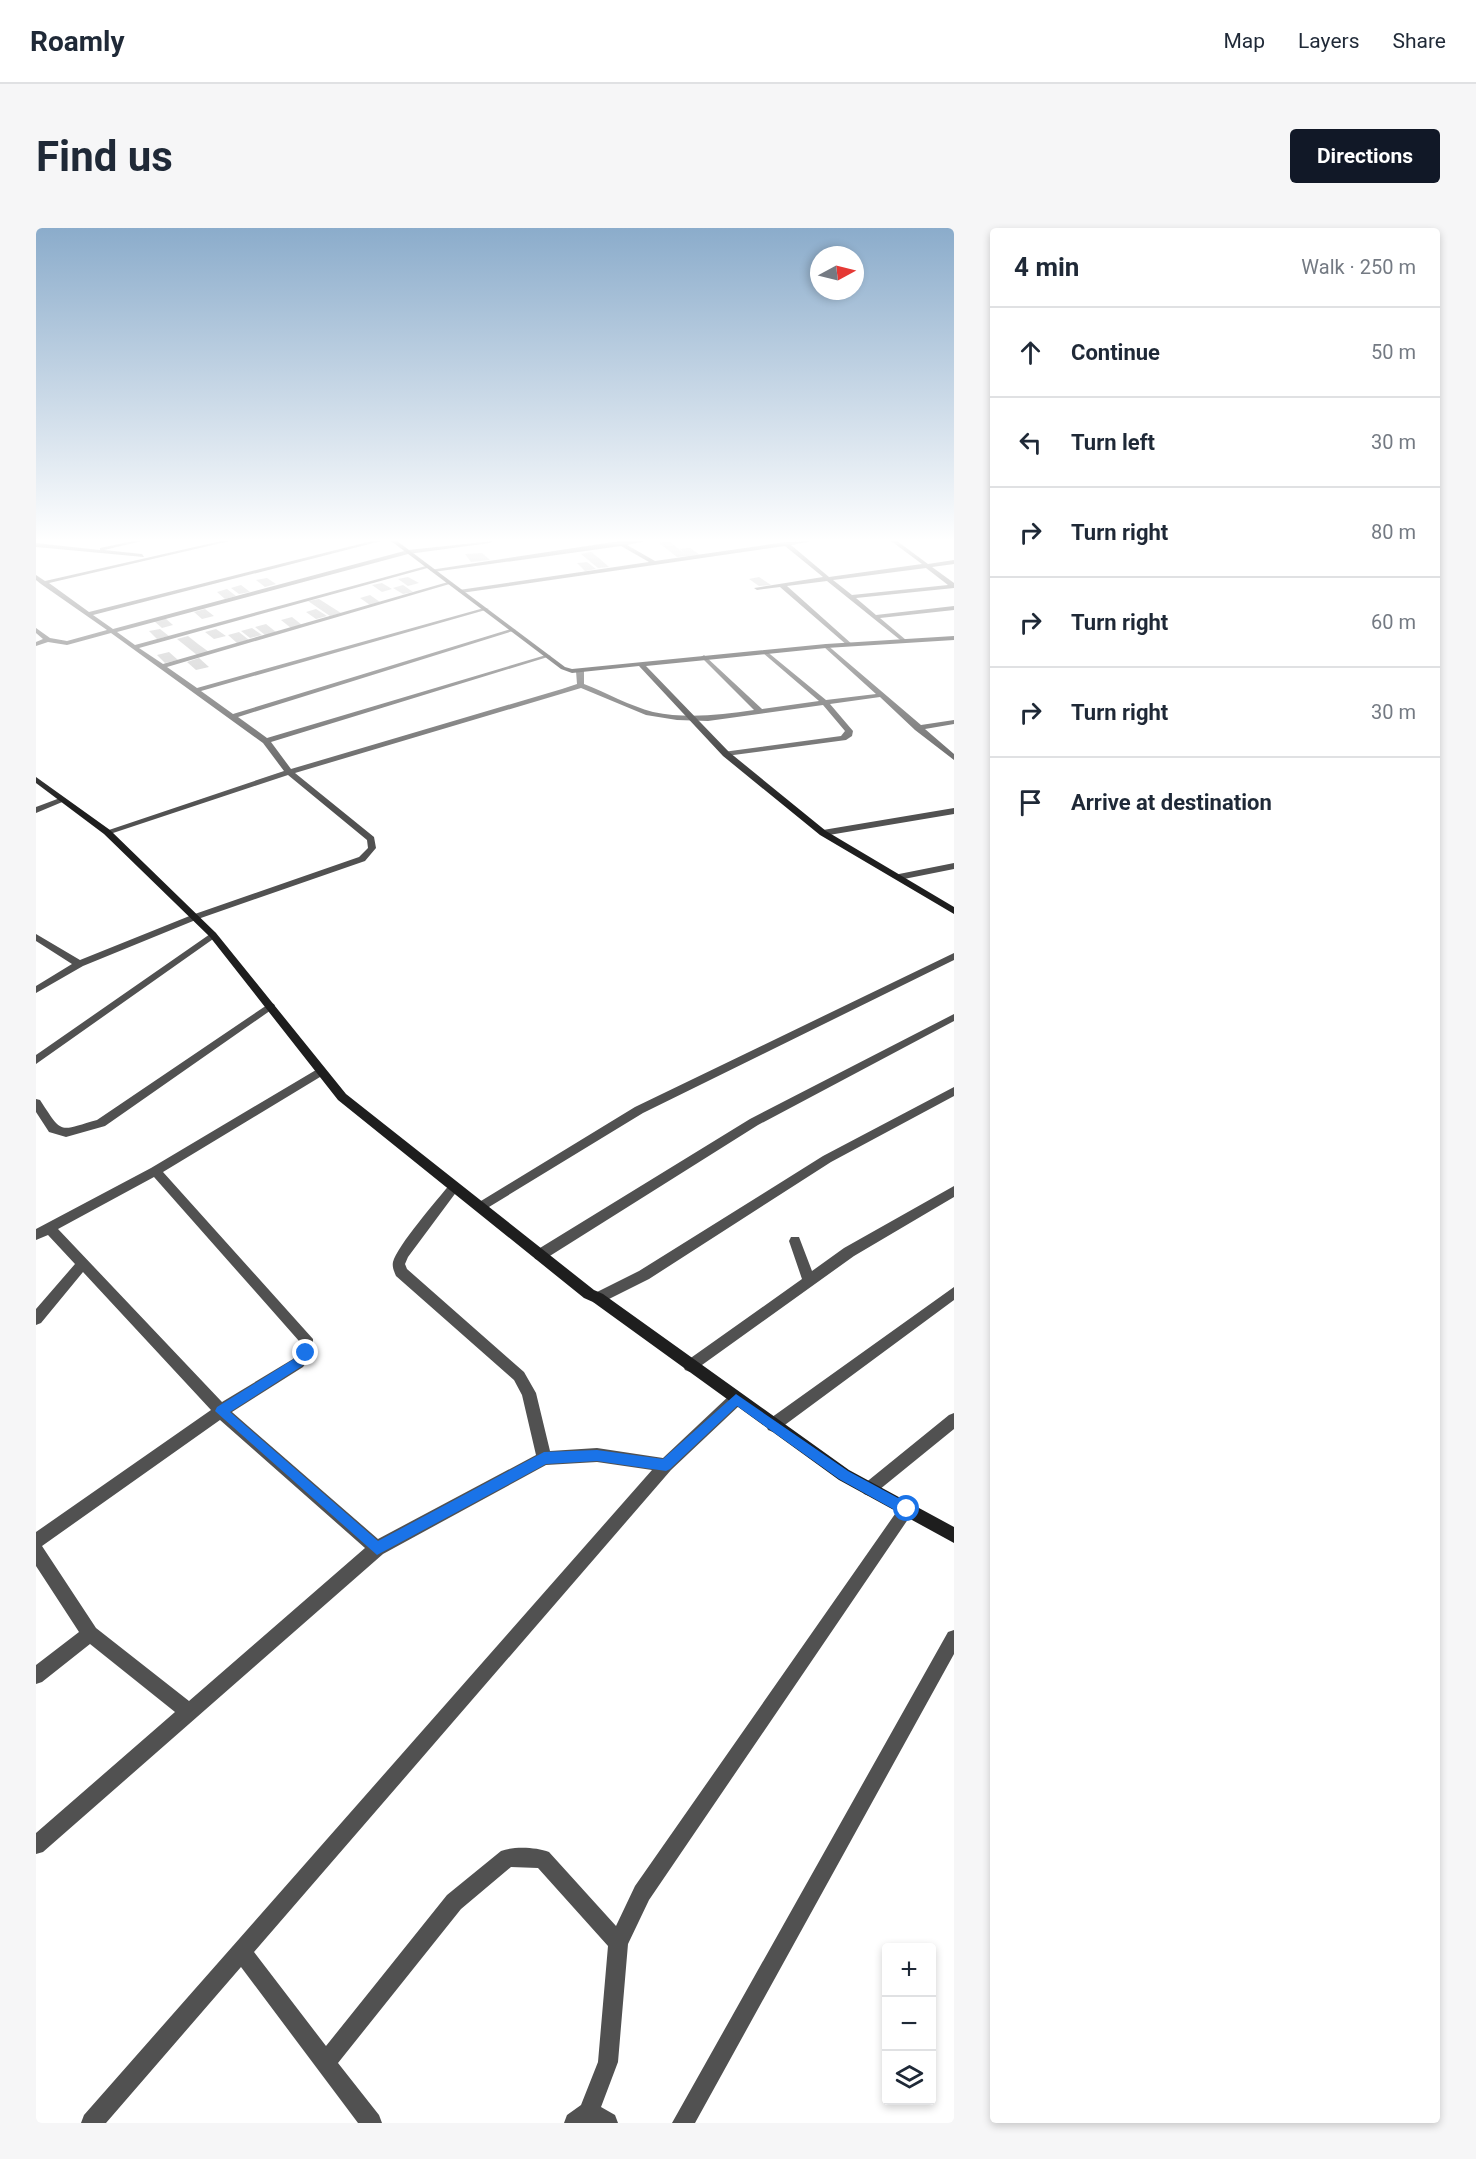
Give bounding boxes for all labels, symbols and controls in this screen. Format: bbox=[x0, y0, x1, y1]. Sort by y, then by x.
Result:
text: Roamly bbox=[30, 25, 125, 58]
text: Map bbox=[1223, 29, 1265, 53]
text: Layers bbox=[1298, 29, 1359, 53]
text: Share bbox=[1392, 29, 1446, 53]
button: Directions bbox=[1290, 129, 1440, 183]
text: Find us bbox=[36, 132, 173, 181]
north arrow bbox=[810, 246, 864, 300]
text: 4 min bbox=[1014, 252, 1079, 282]
text: Walk · 250 m bbox=[1301, 255, 1416, 279]
icon: ahead bbox=[1014, 336, 1047, 369]
text: Continue bbox=[1071, 340, 1160, 365]
text: 50 m bbox=[1371, 340, 1416, 364]
icon: left bbox=[1014, 426, 1047, 459]
text: Turn left bbox=[1071, 430, 1155, 455]
text: 30 m bbox=[1371, 430, 1416, 454]
icon: right bbox=[1014, 516, 1047, 549]
text: Turn right bbox=[1071, 520, 1168, 545]
text: 80 m bbox=[1371, 520, 1416, 544]
icon: right bbox=[1014, 606, 1047, 639]
text: Turn right bbox=[1071, 610, 1168, 635]
text: 60 m bbox=[1371, 610, 1416, 634]
icon: right bbox=[1014, 696, 1047, 729]
text: Turn right bbox=[1071, 700, 1168, 725]
text: 30 m bbox=[1371, 700, 1416, 724]
icon: arrive bbox=[1014, 786, 1047, 819]
text: Arrive at destination bbox=[1071, 790, 1272, 815]
route end bbox=[292, 1339, 318, 1365]
route start bbox=[893, 1495, 919, 1521]
map controls bbox=[882, 1943, 936, 2105]
button: + bbox=[882, 1943, 936, 1997]
button: − bbox=[882, 1997, 936, 2051]
button: layers bbox=[882, 2051, 936, 2105]

